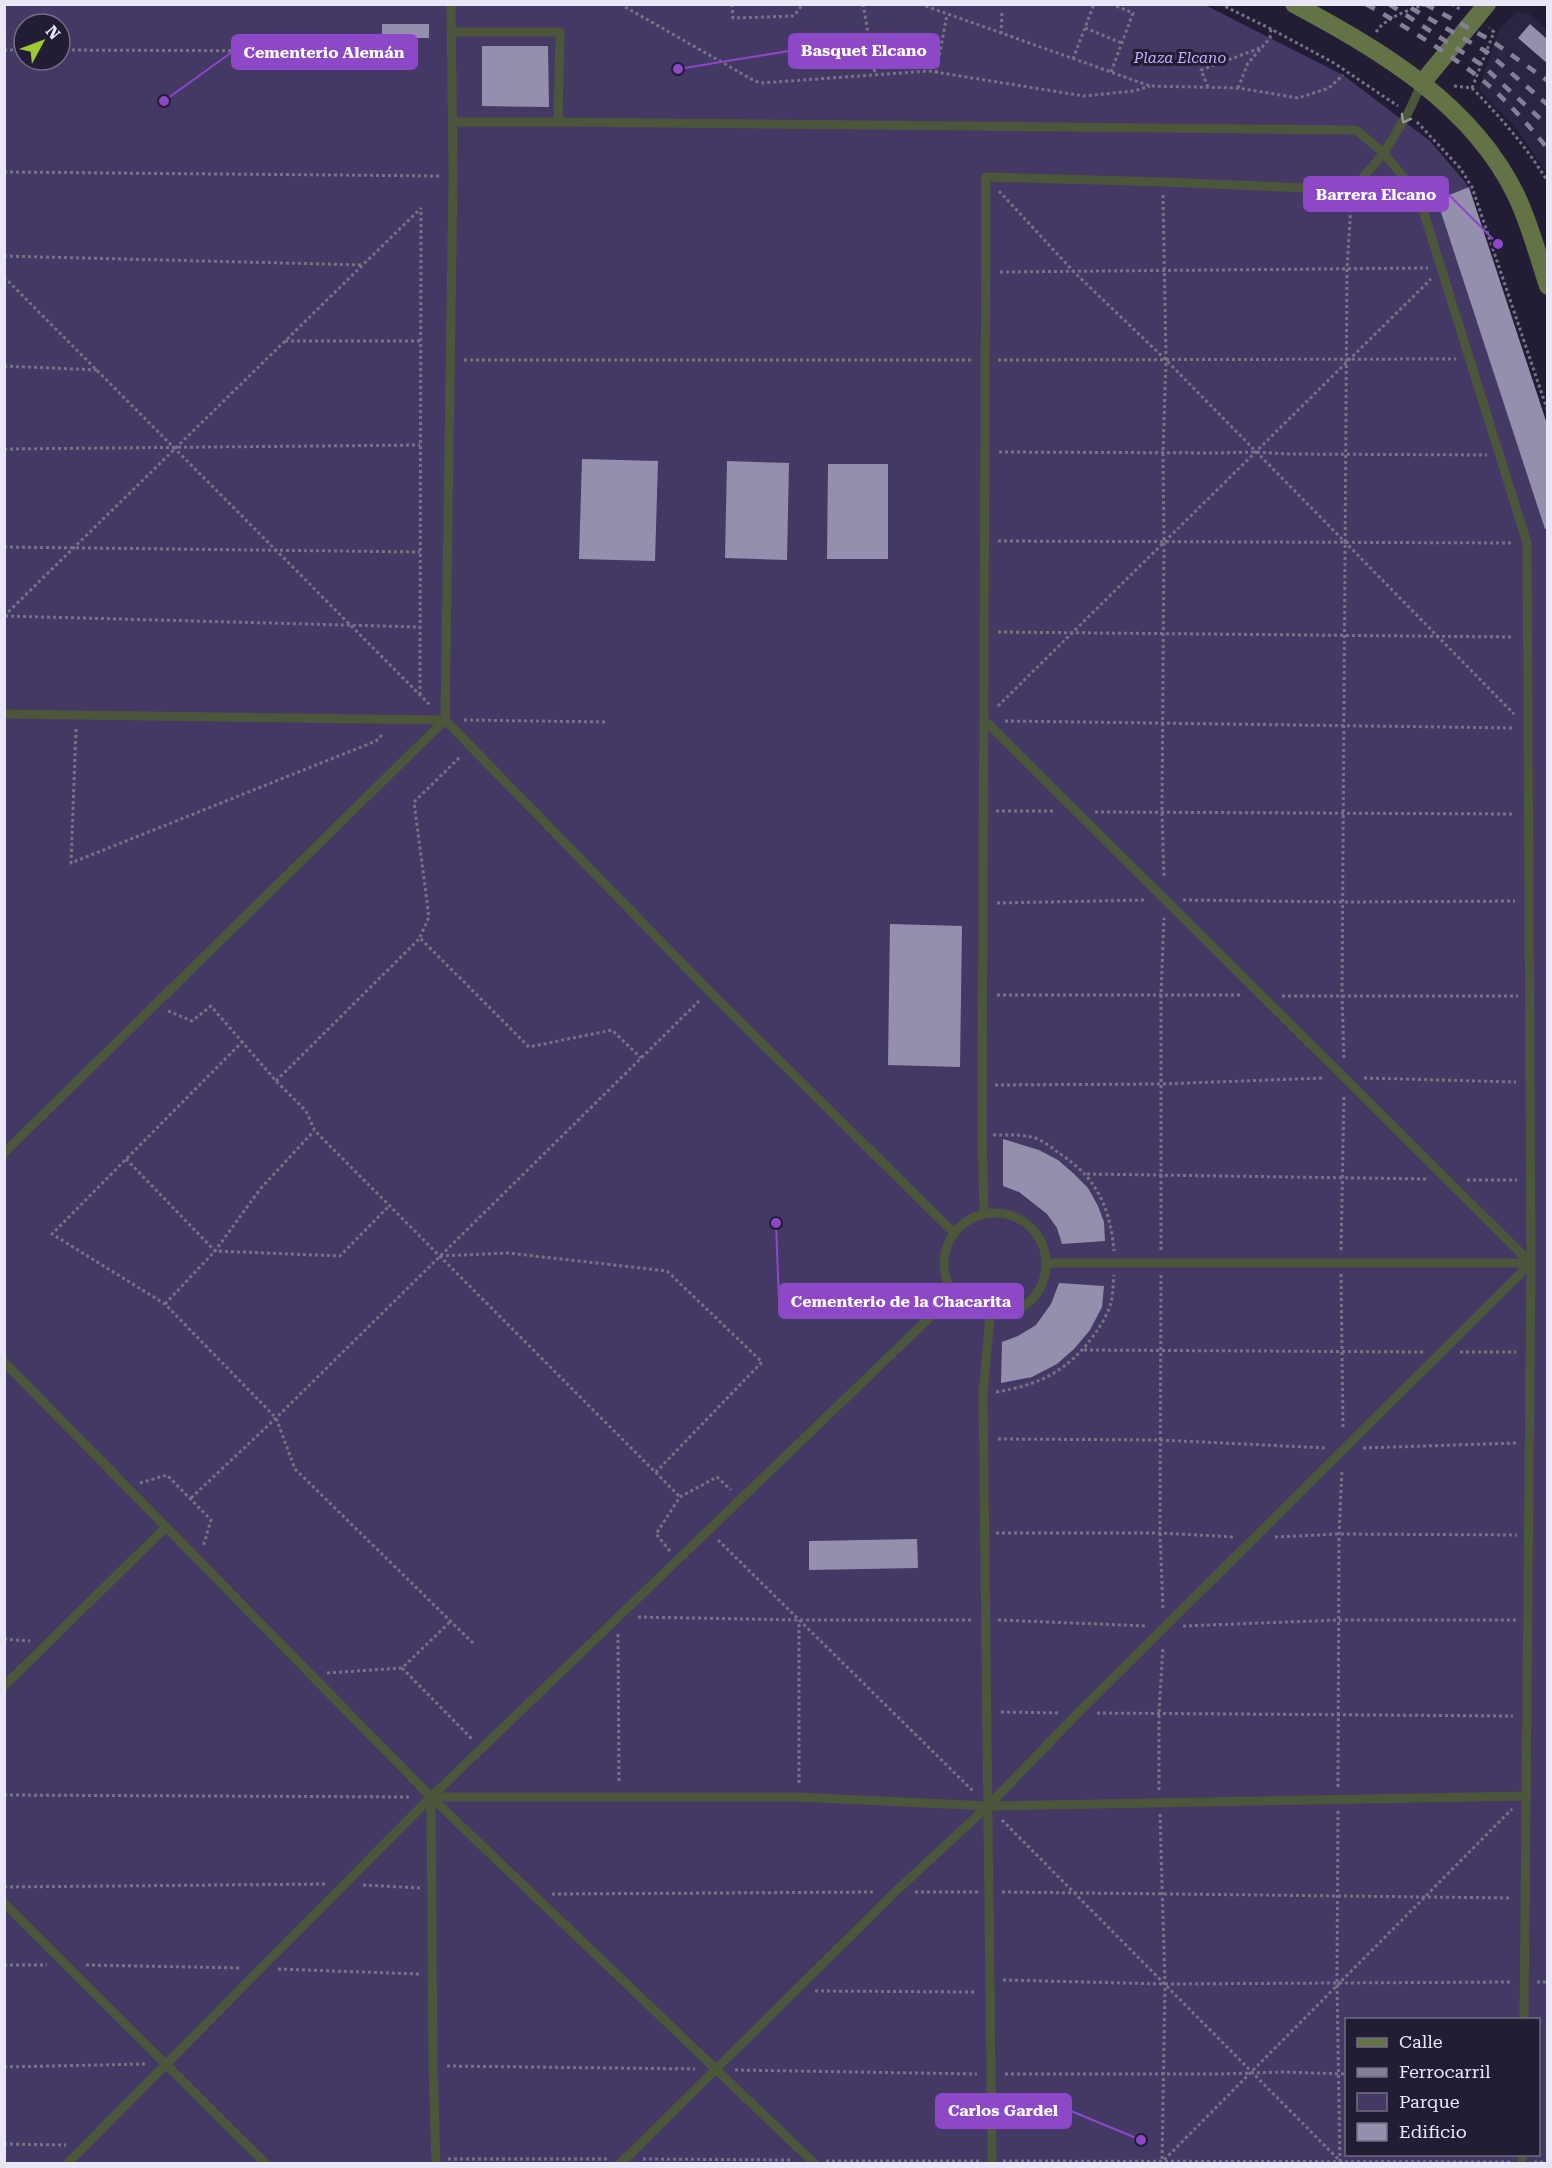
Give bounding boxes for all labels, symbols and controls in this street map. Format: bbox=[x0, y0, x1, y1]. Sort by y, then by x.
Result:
north arrow bbox=[12, 12, 72, 72]
text: N bbox=[42, 22, 64, 43]
callout: Basquet Elcano bbox=[789, 34, 939, 68]
callout: Cementerio Alemán bbox=[232, 35, 417, 69]
text: Basquet Elcano bbox=[801, 41, 927, 60]
text: Cementerio Alemán bbox=[244, 43, 405, 62]
park label: Plaza Elcano bbox=[1133, 49, 1226, 67]
one-way arrow bbox=[1401, 113, 1412, 123]
callout: Barrera Elcano bbox=[1304, 177, 1448, 211]
text: Barrera Elcano bbox=[1316, 185, 1436, 204]
callout: Cementerio de la Chacarita bbox=[779, 1284, 1023, 1318]
text: Cementerio de la Chacarita bbox=[791, 1292, 1012, 1311]
legend bbox=[1345, 2018, 1540, 2156]
text: Calle bbox=[1399, 2031, 1443, 2052]
text: Ferrocarril bbox=[1399, 2061, 1491, 2082]
text: Parque bbox=[1399, 2091, 1460, 2112]
callout: Carlos Gardel bbox=[936, 2094, 1071, 2128]
text: Carlos Gardel bbox=[948, 2101, 1059, 2120]
text: Edificio bbox=[1399, 2121, 1467, 2142]

